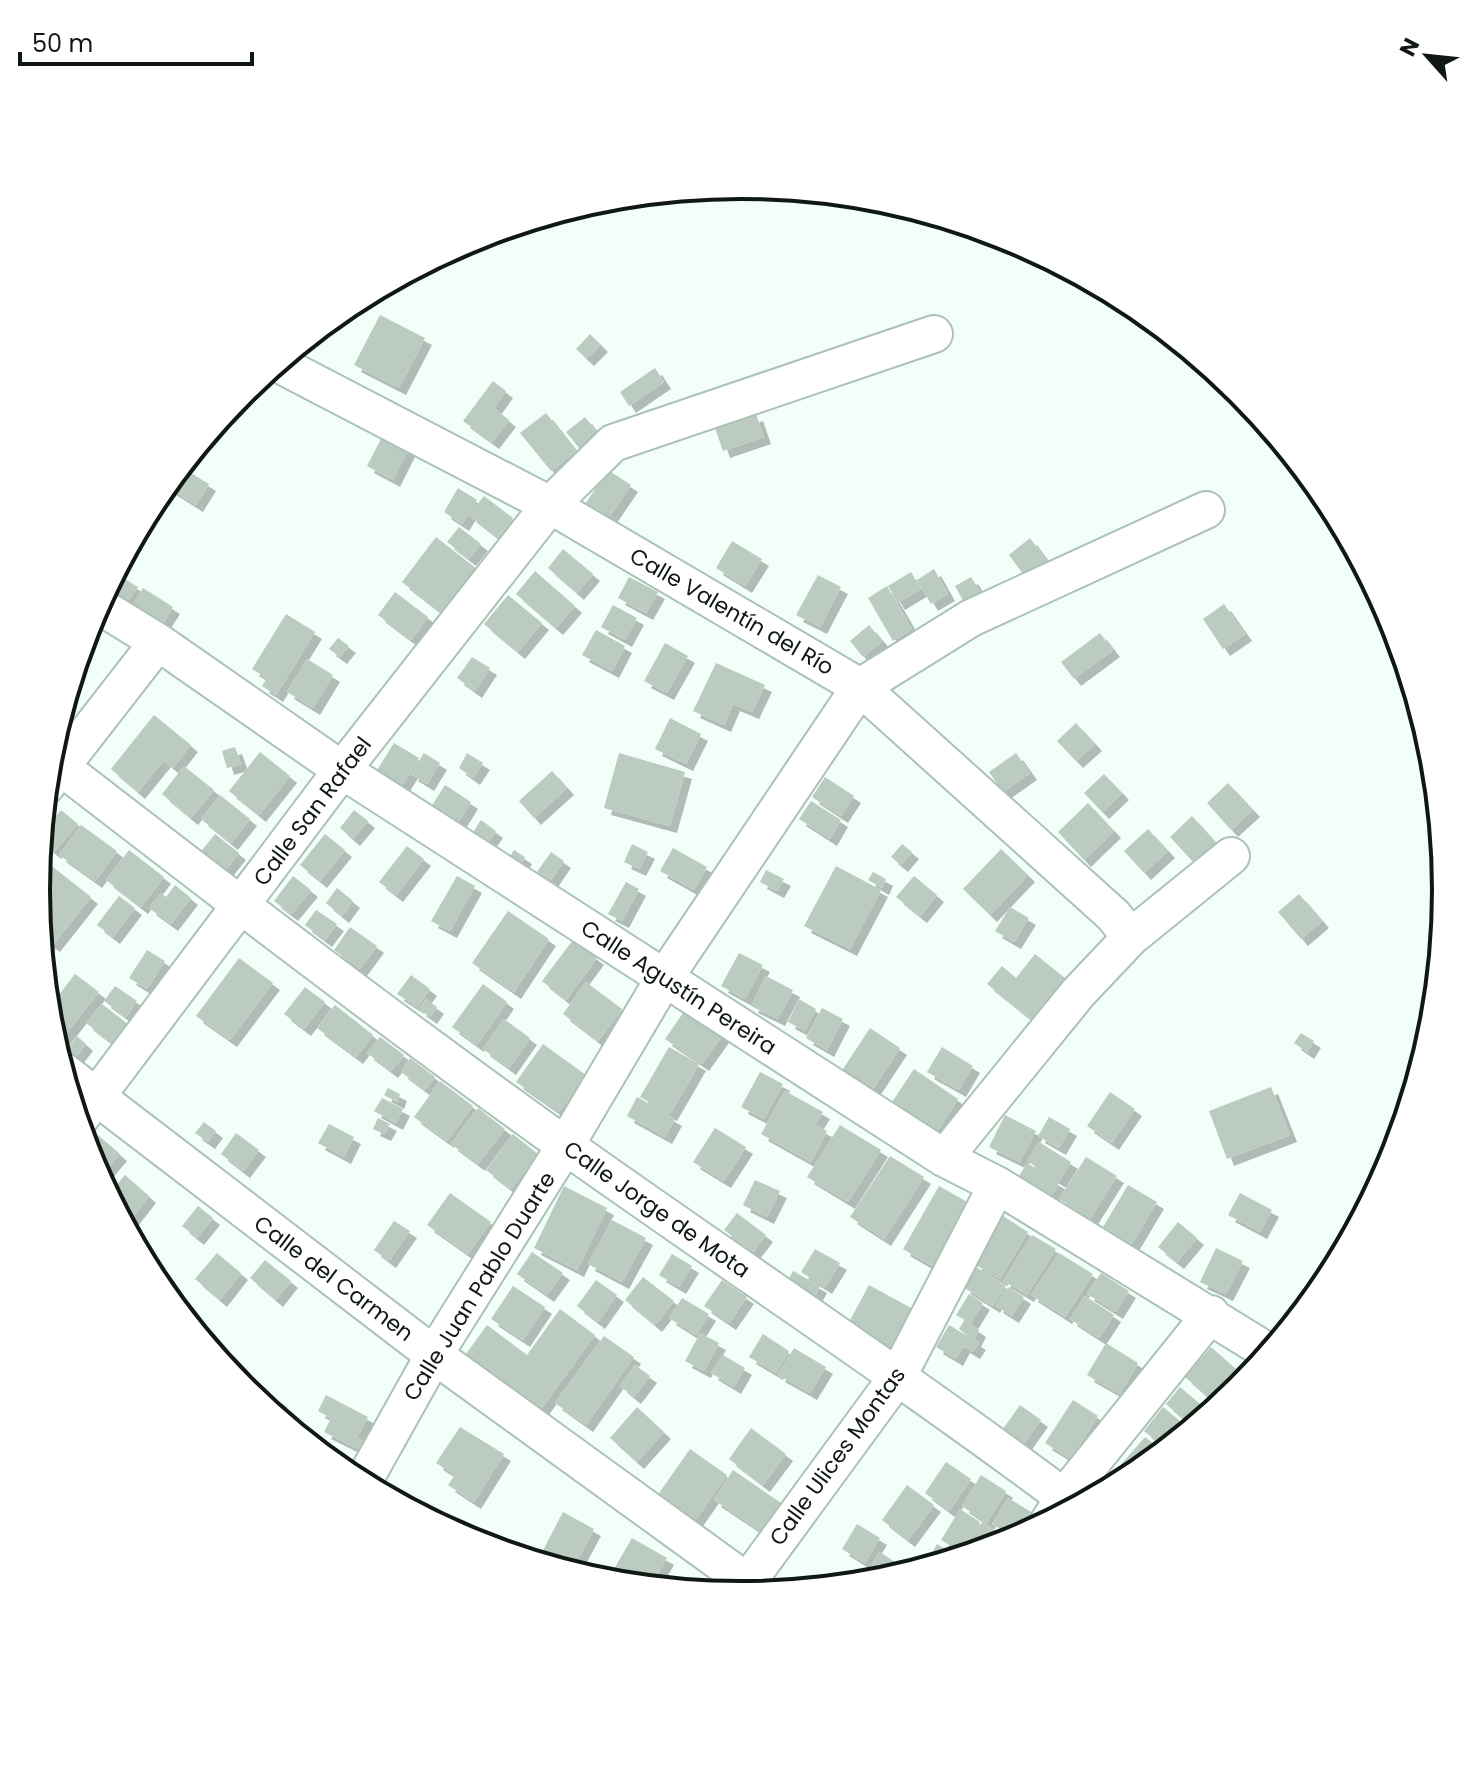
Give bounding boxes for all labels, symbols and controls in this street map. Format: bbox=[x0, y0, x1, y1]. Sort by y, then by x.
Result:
scale bar bbox=[20, 16, 252, 66]
north arrow bbox=[1387, 16, 1467, 96]
text: 50 m bbox=[32, 27, 93, 60]
text: N bbox=[1392, 33, 1427, 62]
street label: Calle Valentín del Río bbox=[624, 540, 840, 683]
street label: Calle San Rafael bbox=[246, 730, 379, 892]
street label: Calle Agustín Pereira bbox=[575, 912, 783, 1062]
street label: Calle Jorge de Mota bbox=[557, 1133, 756, 1285]
street label: Calle Juan Pablo Duarte bbox=[396, 1166, 563, 1407]
street label: Calle del Carmen bbox=[248, 1208, 420, 1349]
street label: Calle Ulices Montas bbox=[762, 1361, 913, 1552]

